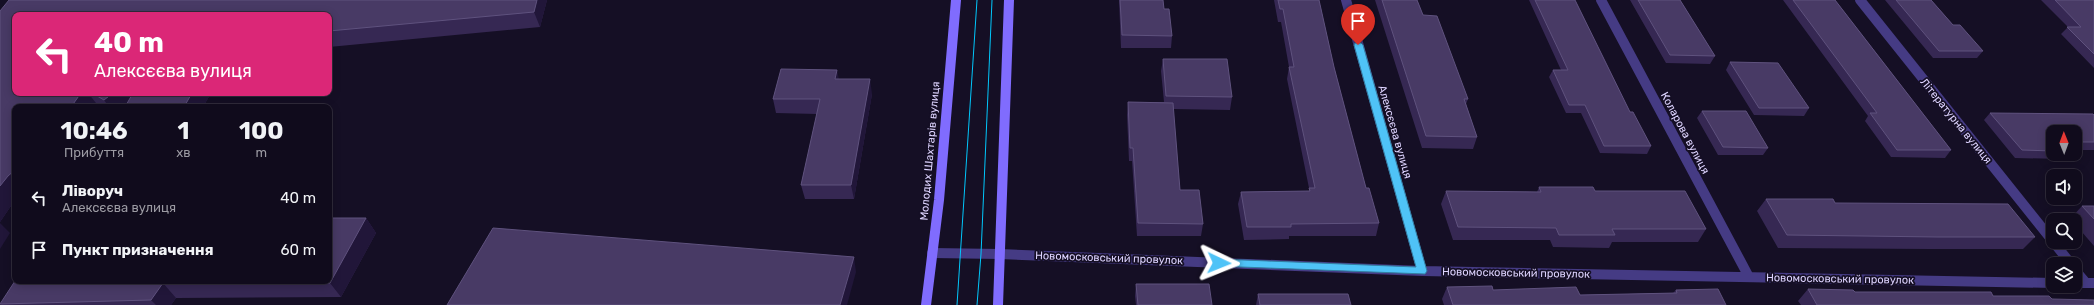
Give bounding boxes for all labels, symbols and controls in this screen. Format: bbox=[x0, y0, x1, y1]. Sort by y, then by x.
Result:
pin bbox=[1341, 4, 1375, 45]
icon: arrive bbox=[1347, 10, 1369, 32]
text: 40 m bbox=[94, 26, 164, 59]
icon: left bbox=[28, 28, 80, 80]
text: Алексєєва вулиця bbox=[94, 60, 252, 82]
street label: Літературна вулиця bbox=[1918, 76, 1994, 166]
street label: Молодих Шахтарів вулиця bbox=[917, 81, 943, 221]
street label: Алексєєва вулиця bbox=[1375, 84, 1415, 180]
street label: Коларова вулиця bbox=[1658, 90, 1712, 176]
text: 10:46 bbox=[60, 117, 128, 145]
text: 1 bbox=[177, 117, 189, 145]
text: 100 bbox=[239, 117, 284, 145]
north arrow bbox=[2046, 125, 2082, 161]
map controls bbox=[2046, 125, 2082, 293]
text: Прибуття bbox=[64, 145, 124, 160]
text: хв bbox=[176, 145, 191, 160]
text: m bbox=[255, 145, 267, 160]
button: sound bbox=[2046, 169, 2082, 205]
text: Ліворуч bbox=[62, 182, 123, 200]
icon: left bbox=[28, 187, 50, 209]
text: 40 m bbox=[280, 189, 316, 207]
text: Алексєєва вулиця bbox=[62, 200, 176, 215]
button: search bbox=[2046, 213, 2082, 249]
icon: arrive bbox=[28, 239, 50, 261]
text: Пункт призначення bbox=[62, 241, 214, 259]
text: 60 m bbox=[280, 241, 316, 259]
position arrow bbox=[1198, 242, 1240, 284]
street label: Новомосковський провулок bbox=[1035, 249, 1183, 267]
button: layers bbox=[2046, 257, 2082, 293]
street label: Новомосковський провулок bbox=[1442, 265, 1590, 281]
street label: Новомосковський провулок bbox=[1766, 271, 1914, 287]

